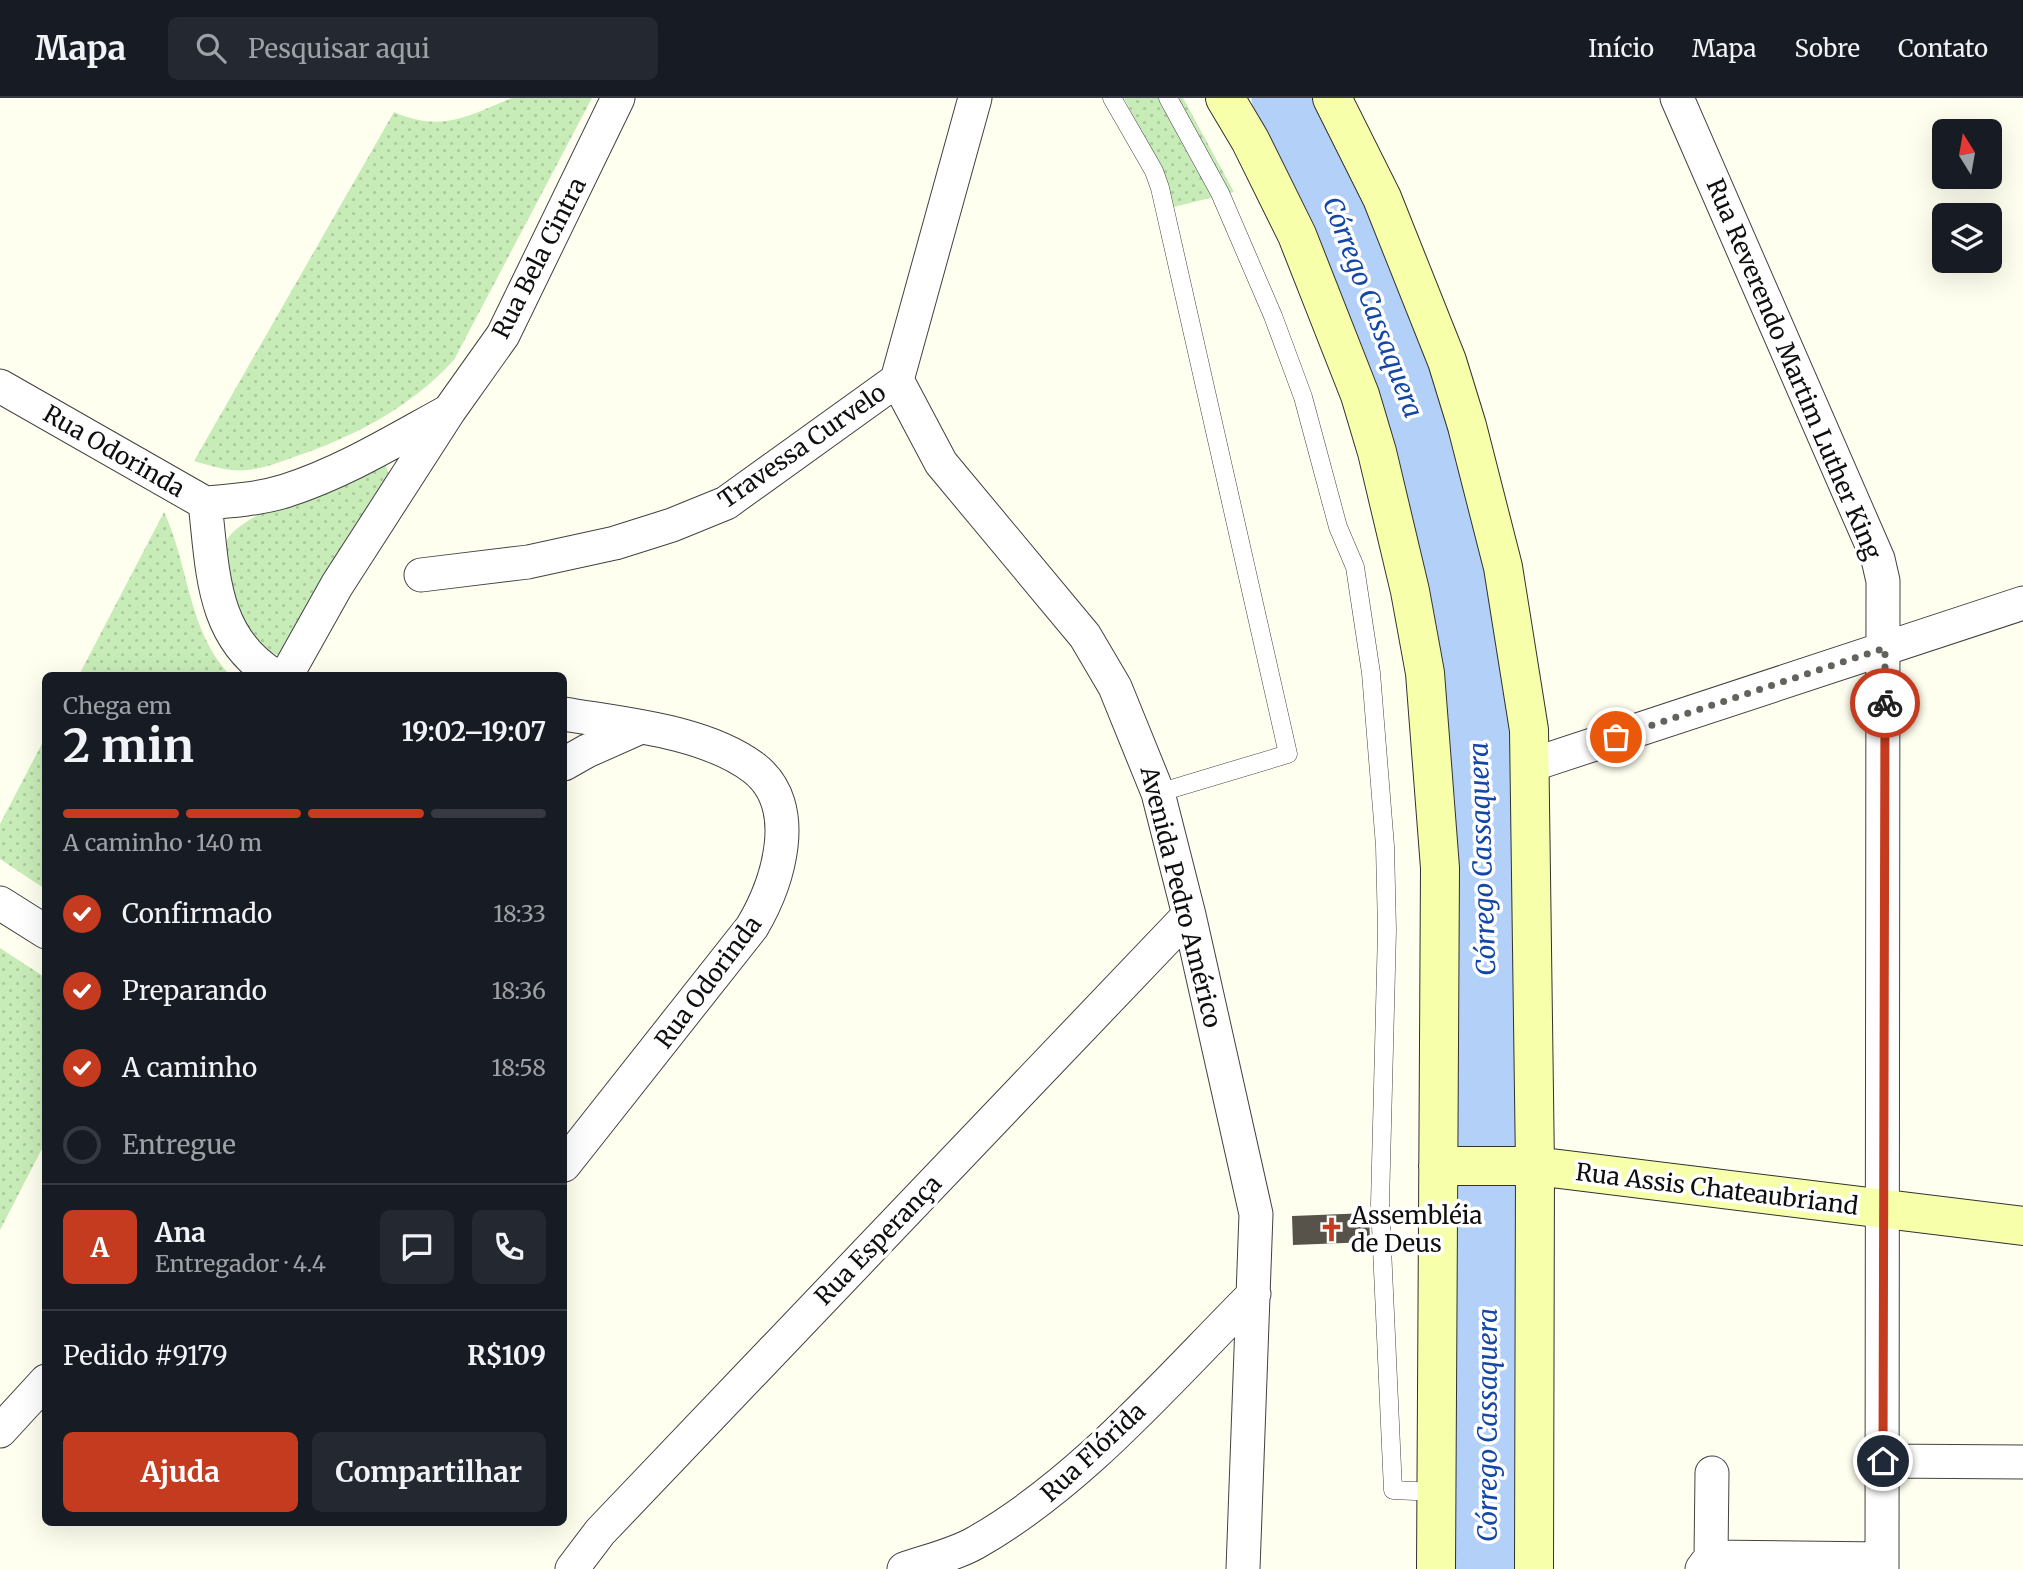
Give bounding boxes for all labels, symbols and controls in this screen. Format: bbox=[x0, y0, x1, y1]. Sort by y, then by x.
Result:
search box bbox=[168, 17, 658, 80]
text: Mapa bbox=[35, 28, 126, 69]
icon: search bbox=[192, 29, 230, 67]
text: Pesquisar aqui bbox=[248, 32, 430, 65]
text: Início bbox=[1588, 33, 1654, 64]
text: Mapa bbox=[1692, 33, 1756, 64]
text: Sobre bbox=[1794, 33, 1860, 64]
text: Contato bbox=[1898, 33, 1988, 64]
north arrow bbox=[1932, 119, 2002, 189]
map controls bbox=[1932, 119, 2002, 273]
street label: Rua Bela Cintra bbox=[485, 172, 593, 344]
street label: Rua Reverendo Martim Luther King bbox=[1699, 174, 1889, 565]
water label: Córrego Cassaquera bbox=[1316, 192, 1430, 422]
button: layers bbox=[1932, 203, 2002, 273]
street label: Travessa Curvelo bbox=[712, 377, 892, 515]
street label: Rua Odorinda bbox=[38, 398, 190, 504]
courier bbox=[1850, 668, 1920, 738]
icon: bike bbox=[1866, 684, 1904, 722]
text: Chega em bbox=[63, 691, 172, 720]
pin bbox=[1586, 707, 1646, 767]
text: 19:02–19:07 bbox=[401, 715, 546, 748]
text: 2 min bbox=[63, 717, 194, 775]
icon: bag bbox=[1597, 718, 1635, 756]
water label: Córrego Cassaquera bbox=[1461, 742, 1503, 976]
street label: Avenida Pedro Américo bbox=[1133, 762, 1228, 1031]
text: A caminho · 140 m bbox=[63, 828, 262, 857]
icon: check bbox=[63, 895, 101, 933]
text: Confirmado bbox=[122, 897, 272, 930]
text: 18:33 bbox=[493, 899, 546, 928]
street label: Rua Odorinda bbox=[648, 909, 768, 1055]
icon: check bbox=[63, 972, 101, 1010]
text: Preparando bbox=[122, 974, 267, 1007]
text: 18:36 bbox=[492, 976, 546, 1005]
icon: check bbox=[63, 1049, 101, 1087]
text: A caminho bbox=[122, 1051, 257, 1084]
text: 18:58 bbox=[492, 1053, 546, 1082]
text: Entregue bbox=[122, 1128, 236, 1161]
street label: Rua Assis Chateaubriand bbox=[1574, 1156, 1860, 1222]
street label: Rua Esperança bbox=[808, 1168, 948, 1312]
place label: Assembléia de Deus bbox=[1350, 1200, 1482, 1259]
button: chat bbox=[380, 1210, 454, 1284]
button: phone bbox=[472, 1210, 546, 1284]
church icon: Assembléia de Deus bbox=[1317, 1215, 1345, 1243]
text: Ana bbox=[155, 1216, 206, 1249]
text: A bbox=[91, 1231, 109, 1264]
text: Entregador · 4.4 bbox=[155, 1249, 326, 1278]
water label: Córrego Cassaquera bbox=[1471, 1308, 1504, 1542]
text: Pedido #9179 bbox=[63, 1339, 228, 1372]
text: R$109 bbox=[467, 1339, 546, 1372]
street label: Rua Flórida bbox=[1034, 1396, 1152, 1508]
pin bbox=[1853, 1431, 1913, 1491]
button: Ajuda bbox=[63, 1432, 298, 1512]
button: Compartilhar bbox=[312, 1432, 546, 1512]
icon: home bbox=[1864, 1442, 1902, 1480]

